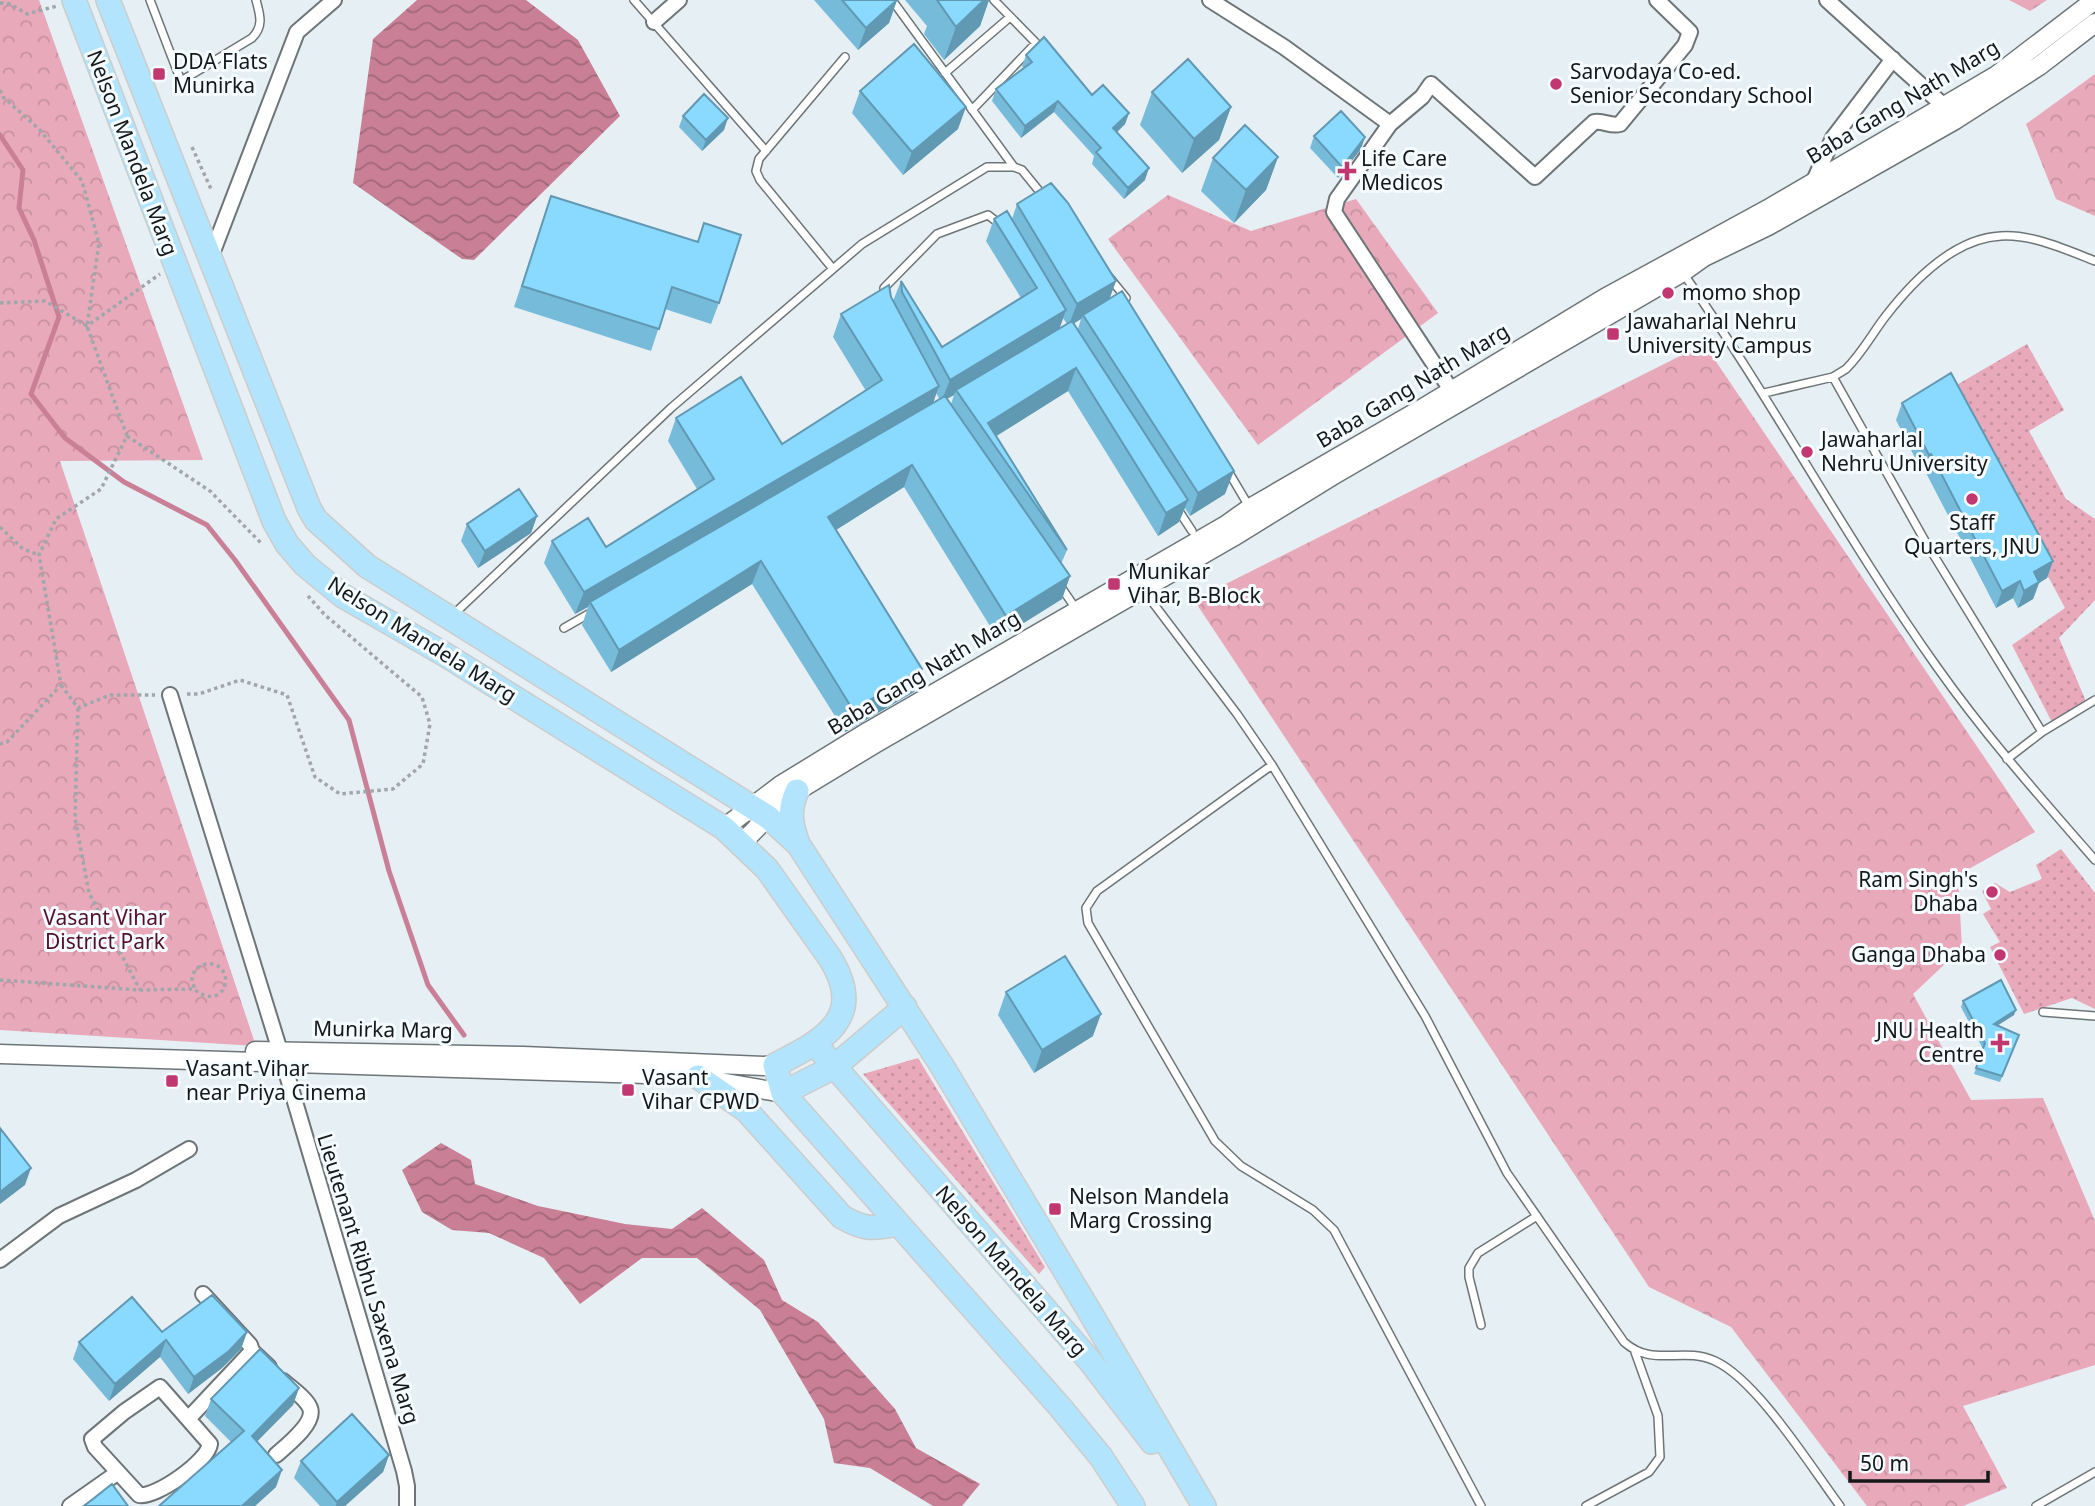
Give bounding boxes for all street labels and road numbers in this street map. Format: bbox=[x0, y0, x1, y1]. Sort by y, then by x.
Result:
street label: Baba Gang Nath Marg bbox=[1801, 32, 2004, 170]
street label: Nelson Mandela Marg bbox=[81, 46, 185, 259]
street label: Baba Gang Nath Marg bbox=[1311, 316, 1514, 454]
street label: Nelson Mandela Marg bbox=[323, 570, 522, 709]
street label: Baba Gang Nath Marg bbox=[822, 603, 1025, 741]
street label: Munirka Marg bbox=[313, 1014, 453, 1044]
street label: Lieutenant Ribhu Saxena Marg bbox=[311, 1130, 427, 1427]
street label: Nelson Mandela Marg bbox=[930, 1179, 1094, 1362]

